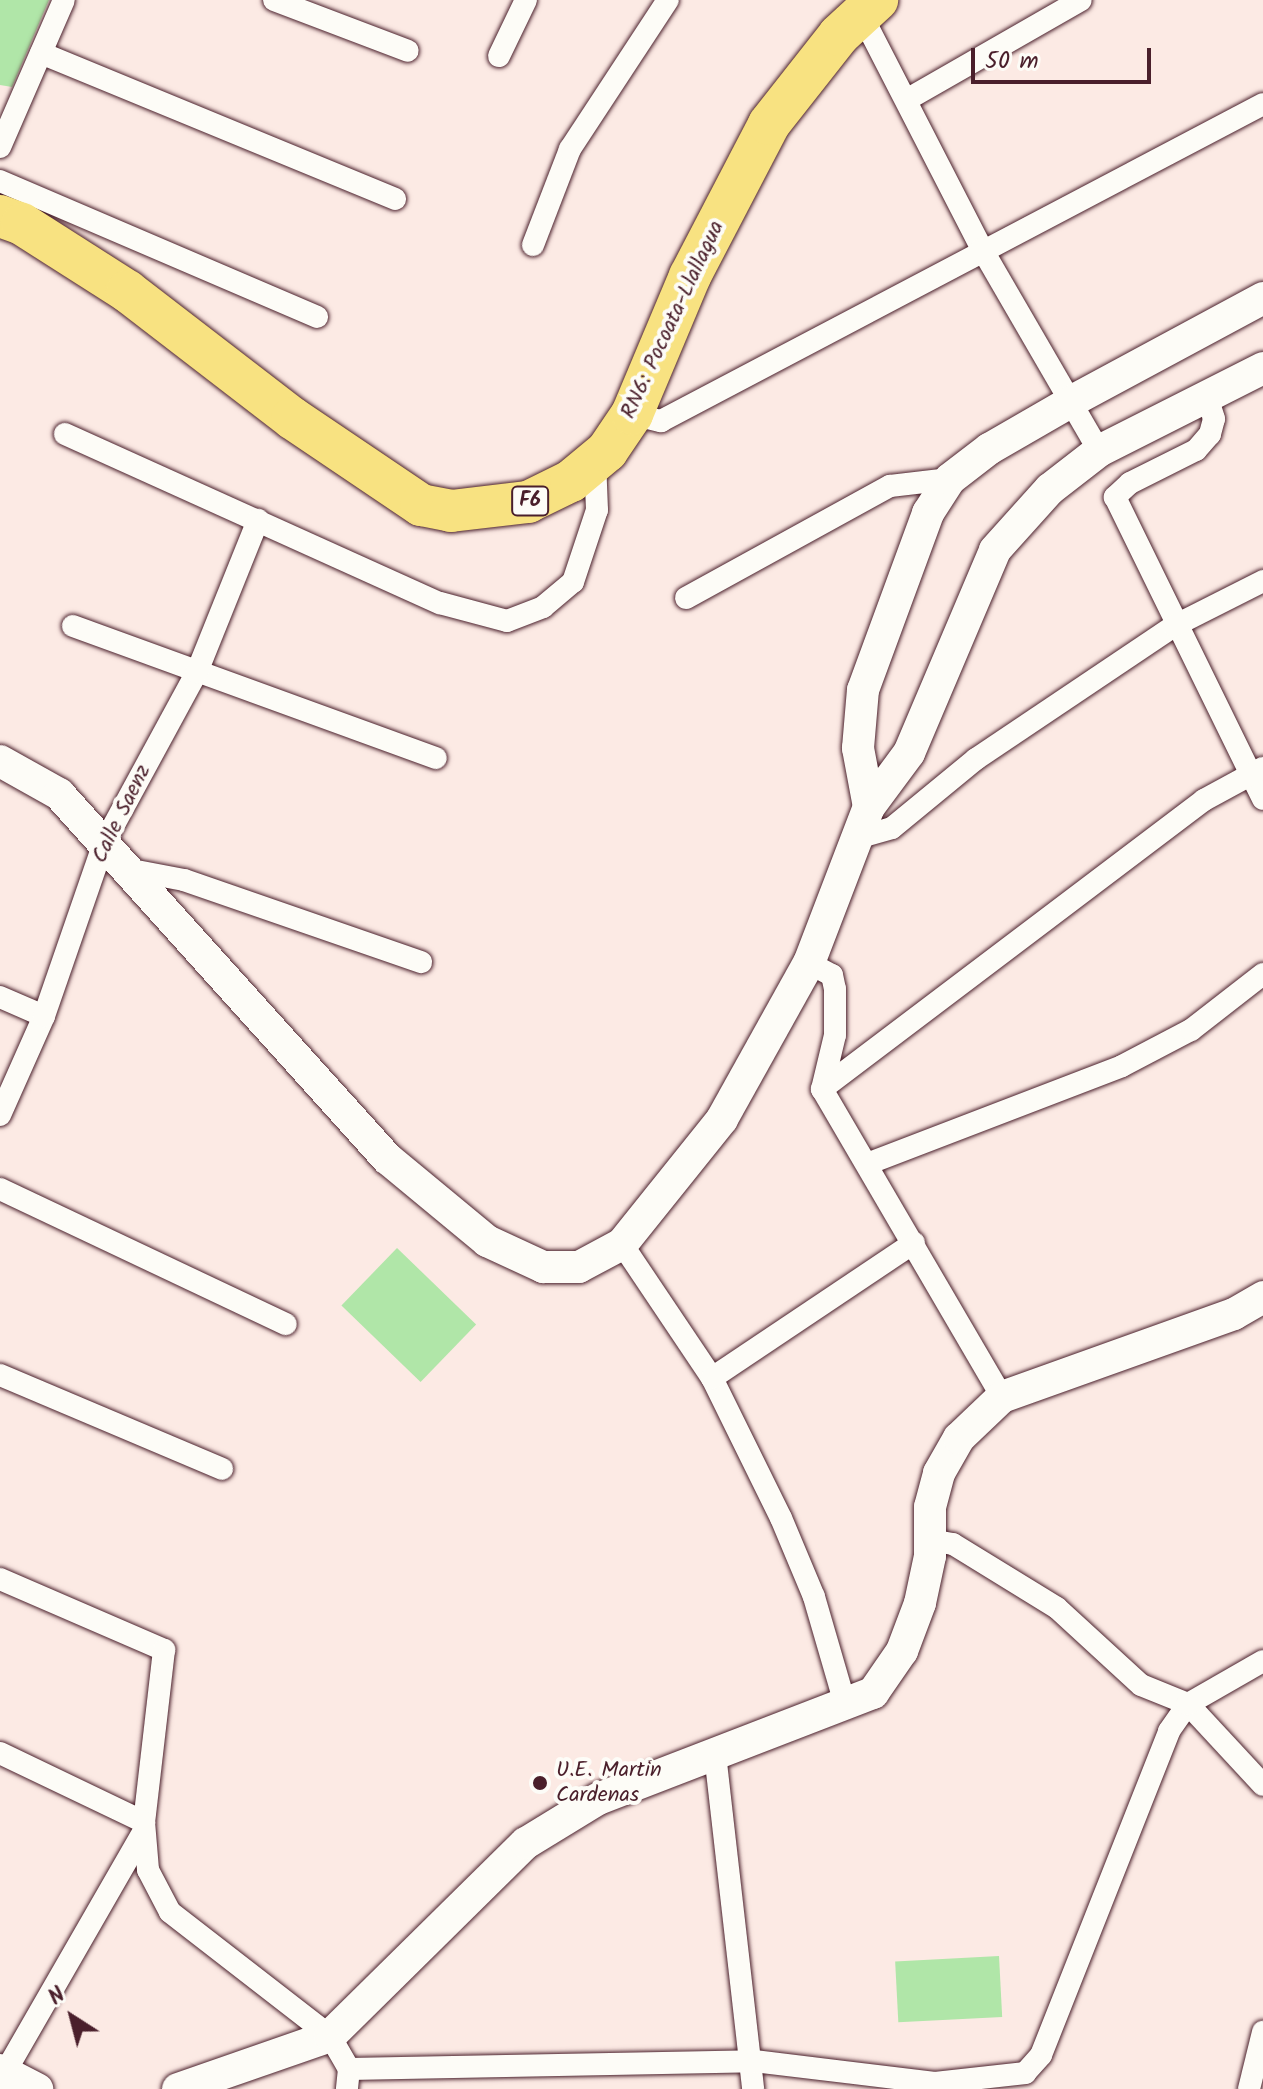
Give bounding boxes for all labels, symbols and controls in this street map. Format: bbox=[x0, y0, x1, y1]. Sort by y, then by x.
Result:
scale bar bbox=[975, 32, 1155, 82]
text: 50 m bbox=[985, 42, 1039, 81]
street label: RN6: Pocoata-Llallagua bbox=[616, 217, 730, 423]
road number: F6 bbox=[510, 485, 550, 517]
street label: Calle Saenz bbox=[87, 760, 157, 868]
place label: U.E. Martin Cardenas bbox=[556, 1757, 662, 1808]
marker: U.E. Martin Cardenas bbox=[531, 1774, 549, 1792]
north arrow bbox=[32, 1977, 112, 2057]
text: N bbox=[42, 1979, 73, 2015]

